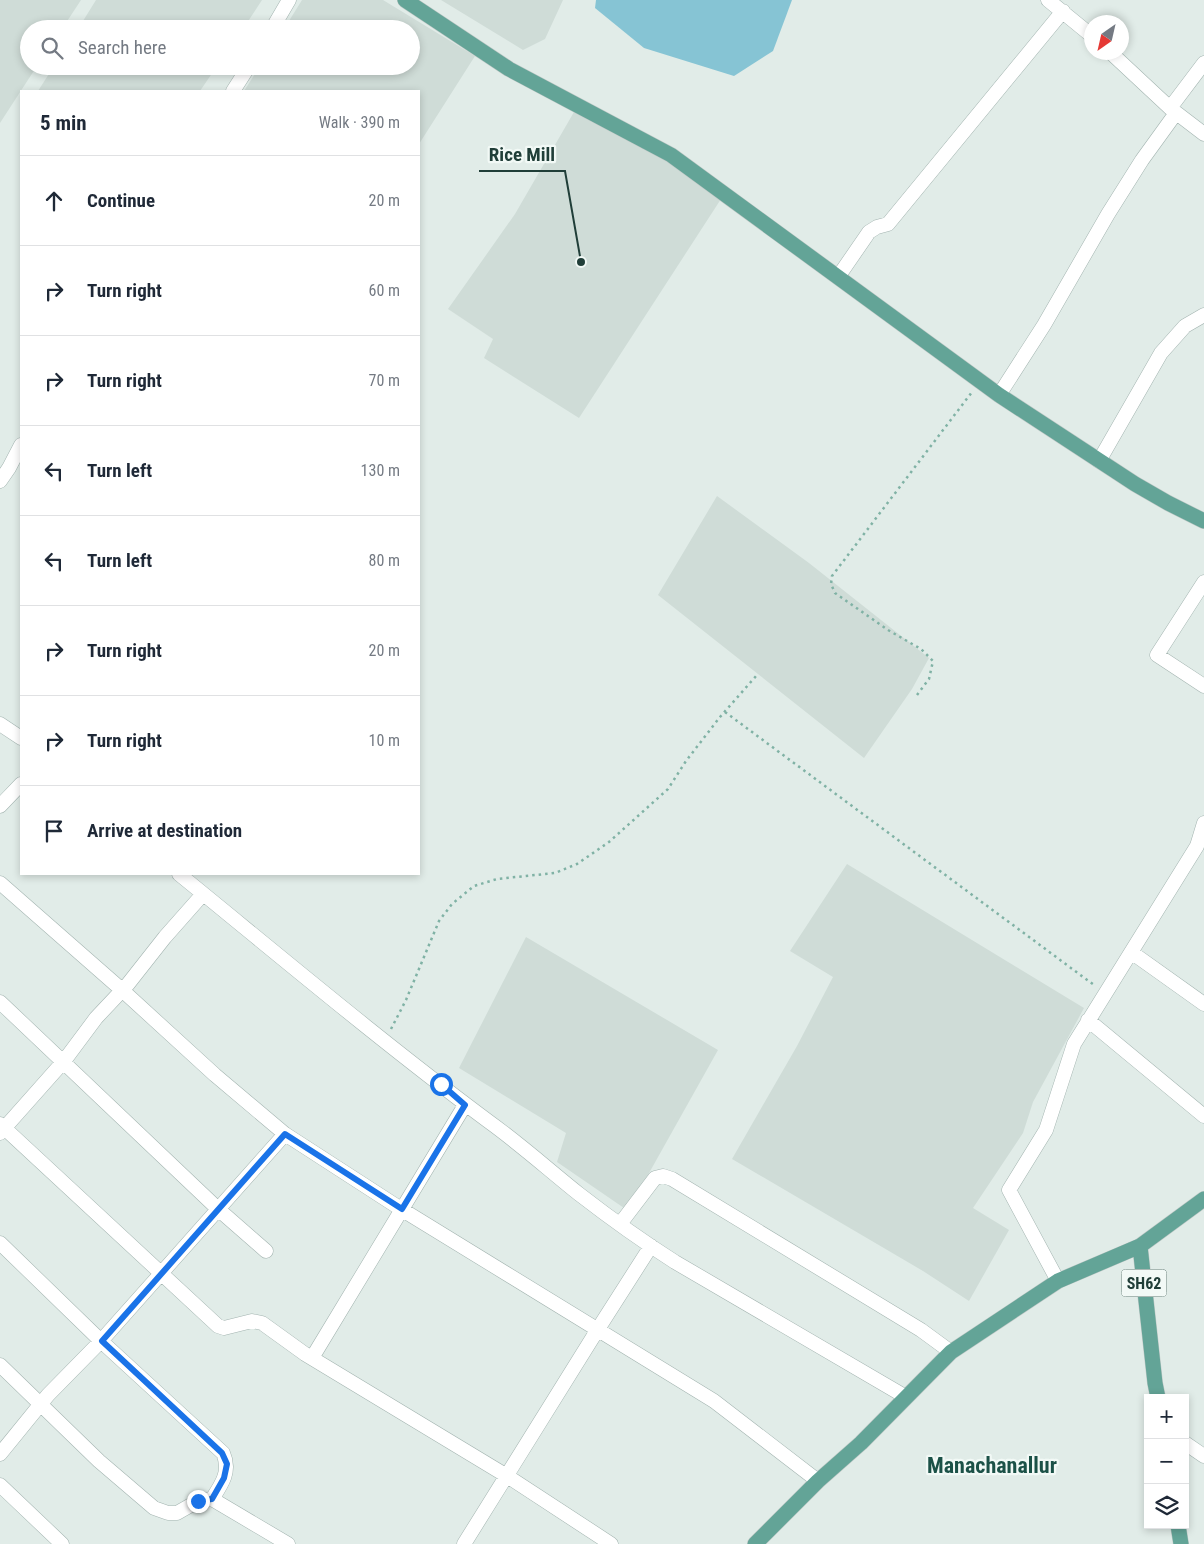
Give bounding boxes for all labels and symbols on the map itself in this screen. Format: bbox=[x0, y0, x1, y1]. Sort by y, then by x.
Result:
north arrow bbox=[1084, 15, 1129, 60]
callout: Rice Mill bbox=[479, 137, 565, 171]
text: Rice Mill bbox=[489, 143, 555, 166]
route start bbox=[430, 1073, 453, 1096]
road number: SH62 bbox=[1122, 1270, 1166, 1296]
district label: Manachanallur bbox=[927, 1453, 1057, 1478]
route end bbox=[187, 1490, 210, 1513]

